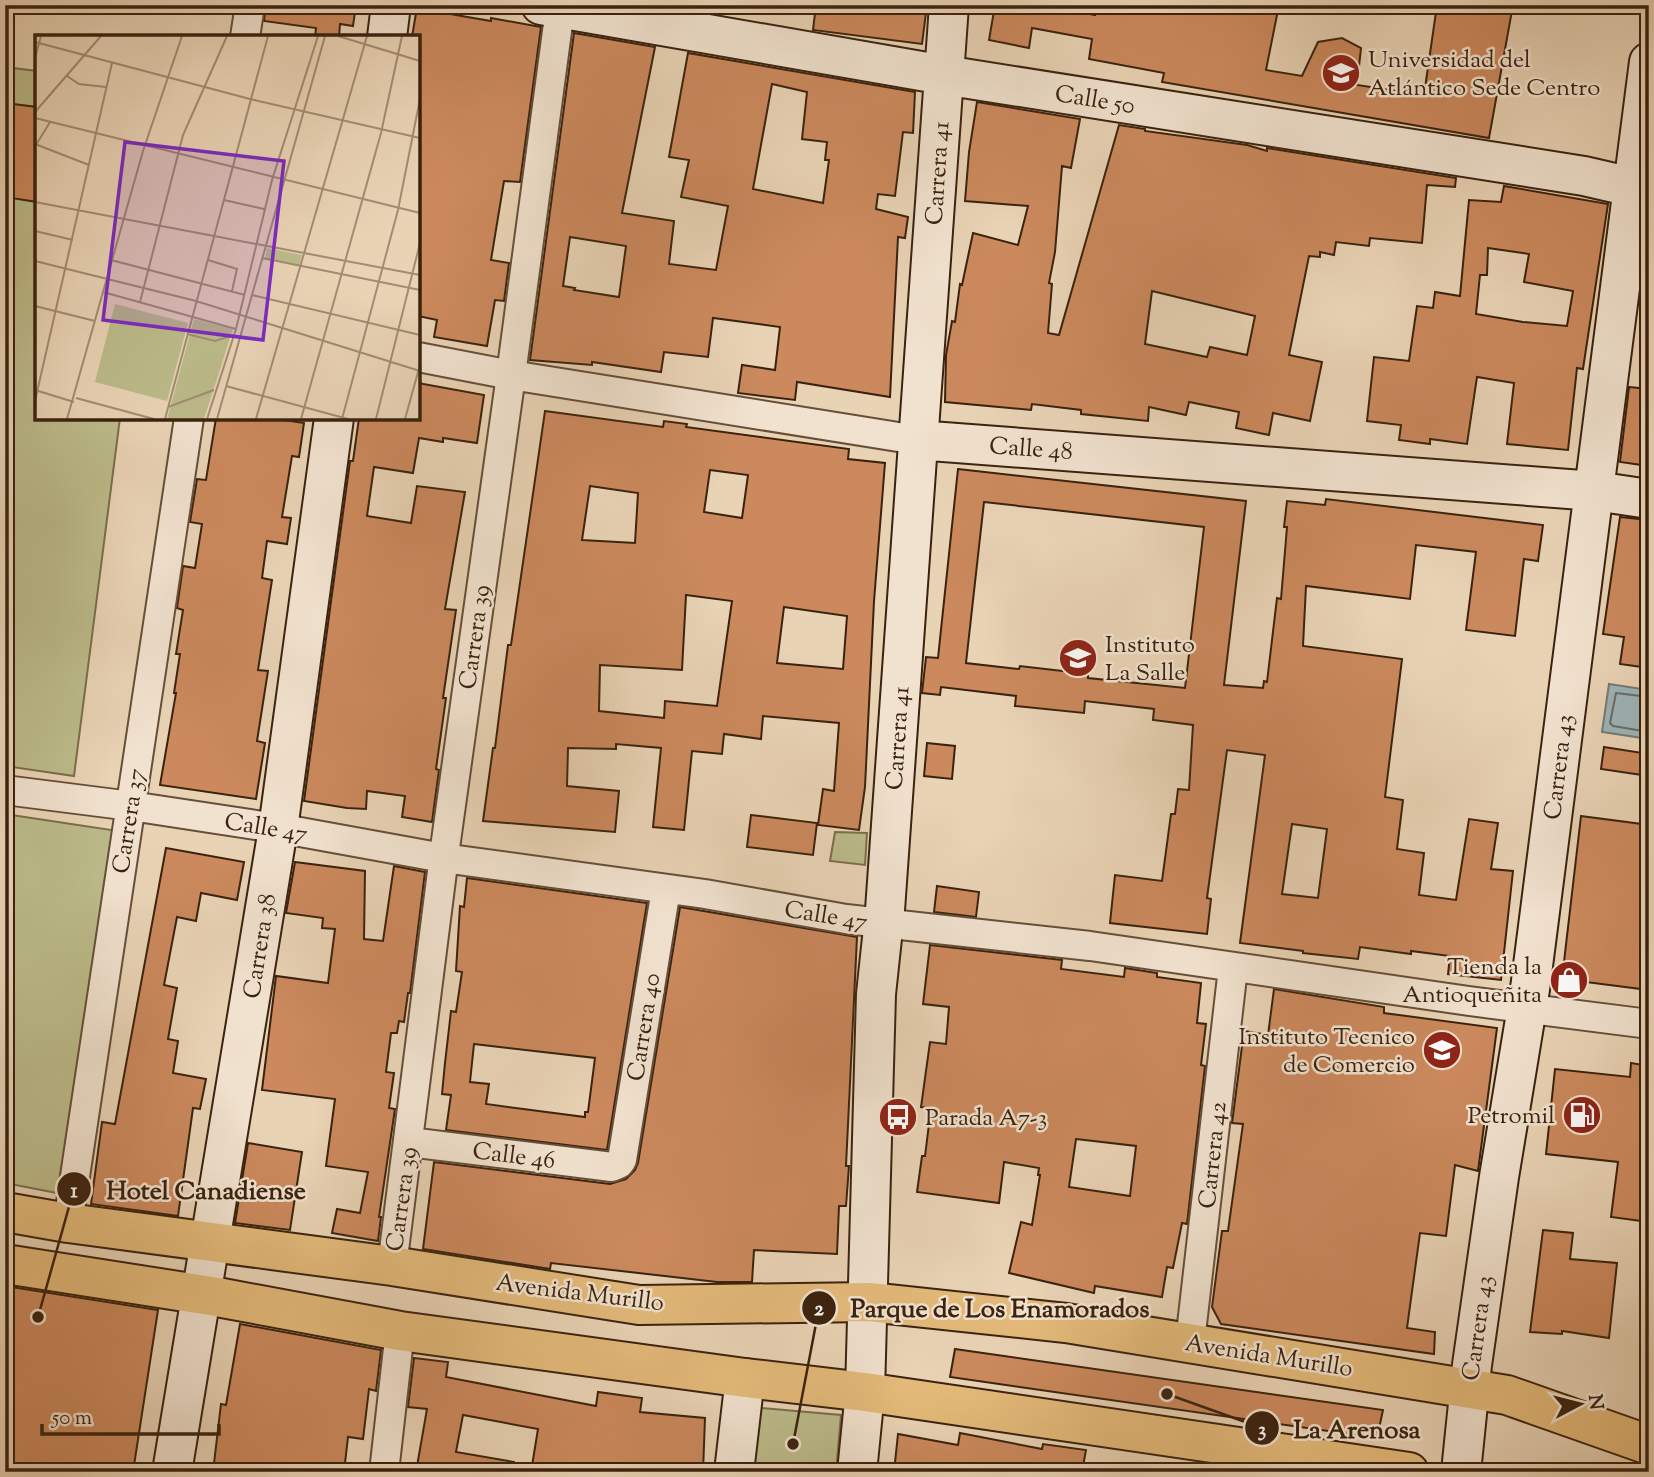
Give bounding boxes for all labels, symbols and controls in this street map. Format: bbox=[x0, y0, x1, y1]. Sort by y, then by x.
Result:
inset map bbox=[35, 35, 420, 420]
place label: Universidad del Atlántico Sede Centro bbox=[1368, 44, 1600, 106]
school or university icon: Universidad del Atlántico Sede Centro bbox=[1320, 52, 1362, 94]
street label: Calle 50 bbox=[1052, 78, 1137, 124]
street label: Carrera 41 bbox=[918, 120, 960, 226]
street label: Calle 48 bbox=[988, 430, 1074, 470]
street label: Carrera 39 bbox=[452, 583, 500, 692]
place label: Instituto La Salle bbox=[1105, 629, 1195, 691]
school or university icon: Instituto La Salle bbox=[1057, 637, 1099, 679]
street label: Carrera 41 bbox=[878, 685, 920, 791]
street label: Carrera 43 bbox=[1537, 713, 1583, 822]
street label: Carrera 37 bbox=[105, 766, 155, 876]
street label: Calle 47 bbox=[222, 806, 310, 852]
street label: Carrera 38 bbox=[236, 891, 286, 1001]
street label: Calle 47 bbox=[782, 894, 870, 940]
place label: Tienda la Antioqueñita bbox=[1402, 951, 1542, 1013]
shop icon: Tienda la Antioqueñita bbox=[1548, 959, 1590, 1001]
street label: Carrera 40 bbox=[620, 971, 670, 1084]
place label: Instituto Tecnico de Comercio bbox=[1238, 1021, 1415, 1083]
school or university icon: Instituto Tecnico de Comercio bbox=[1421, 1029, 1463, 1071]
fuel station icon: Petromil bbox=[1561, 1094, 1603, 1136]
bus stop icon: Parada A7-3 bbox=[877, 1096, 919, 1138]
street label: Carrera 42 bbox=[1191, 1100, 1237, 1210]
place label: Petromil bbox=[1468, 1100, 1555, 1134]
place label: Parada A7-3 bbox=[925, 1102, 1047, 1136]
street label: Calle 46 bbox=[470, 1135, 557, 1179]
street label: Carrera 39 bbox=[379, 1145, 427, 1254]
callout: Hotel Canadiense bbox=[57, 1166, 319, 1213]
text: Hotel Canadiense bbox=[106, 1174, 306, 1211]
text: 1 bbox=[70, 1177, 78, 1207]
street label: Avenida Murillo bbox=[494, 1267, 666, 1321]
street label: Carrera 43 bbox=[1455, 1273, 1503, 1383]
callout: Parque de Los Enamorados bbox=[802, 1285, 1164, 1332]
text: Parque de Los Enamorados bbox=[850, 1292, 1150, 1329]
text: 2 bbox=[814, 1295, 824, 1325]
street label: Avenida Murillo bbox=[1182, 1327, 1355, 1387]
north arrow bbox=[1546, 1368, 1616, 1438]
scale bar bbox=[42, 1393, 219, 1437]
text: N bbox=[1580, 1393, 1609, 1411]
text: 50 m bbox=[51, 1404, 92, 1434]
callout: La Arenosa bbox=[1244, 1405, 1434, 1452]
text: La Arenosa bbox=[1293, 1413, 1421, 1450]
text: 3 bbox=[1258, 1416, 1266, 1446]

